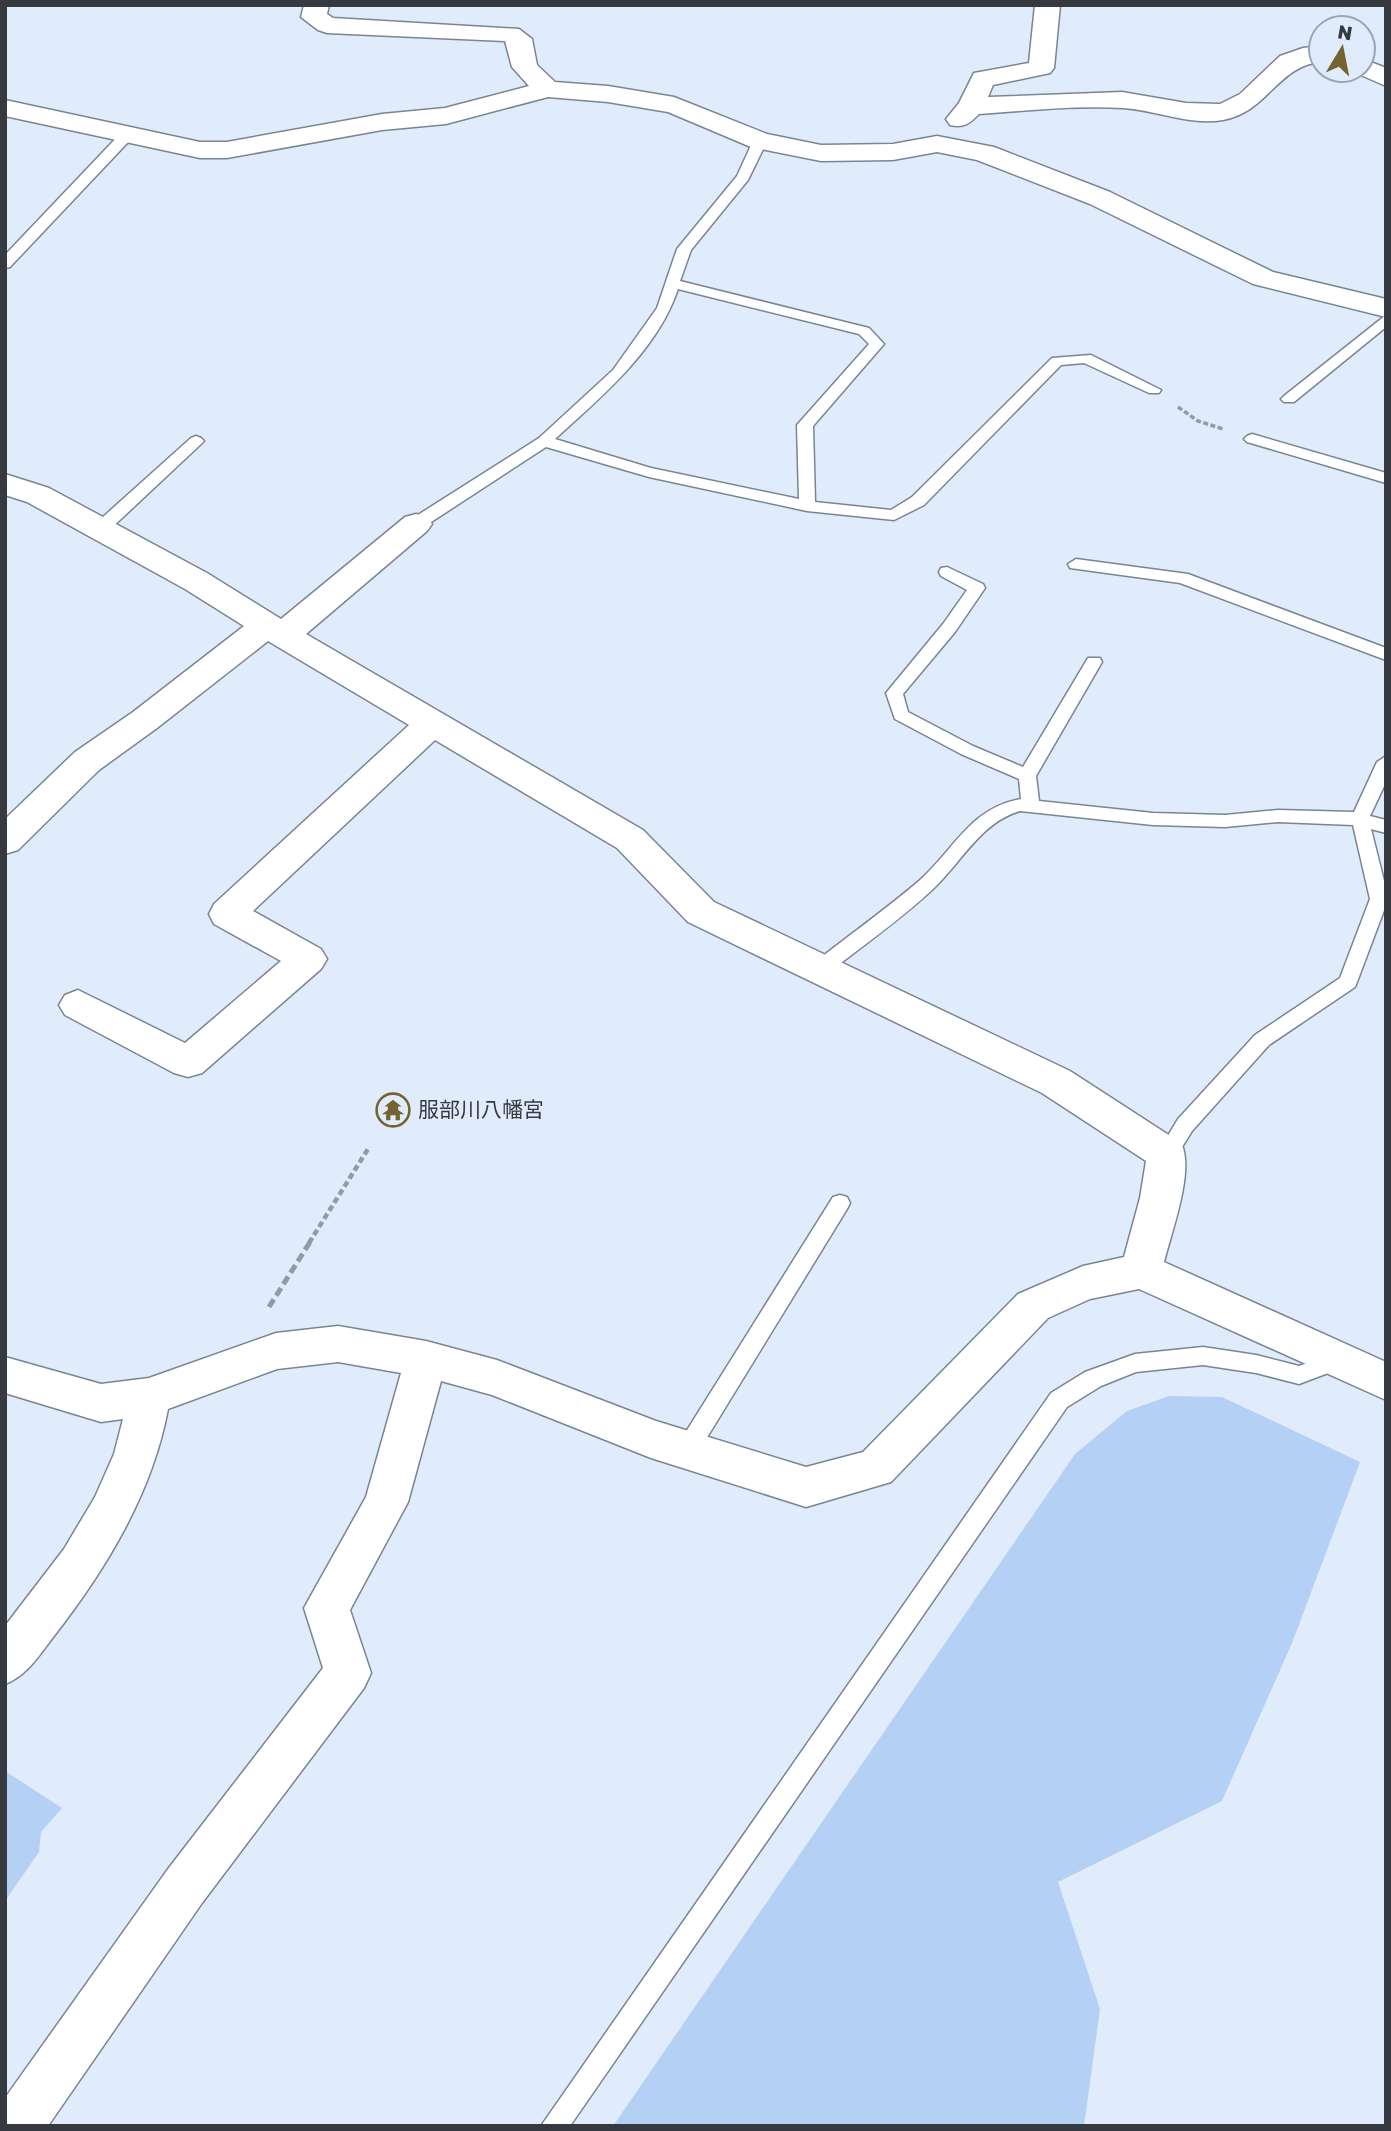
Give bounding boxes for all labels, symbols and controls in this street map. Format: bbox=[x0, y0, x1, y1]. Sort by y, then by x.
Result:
north arrow bbox=[1307, 14, 1377, 84]
text: N bbox=[1336, 19, 1354, 44]
temple icon: 服部川八幡宮 bbox=[374, 1091, 412, 1129]
place label: 服部川八幡宮 bbox=[418, 1096, 544, 1122]

